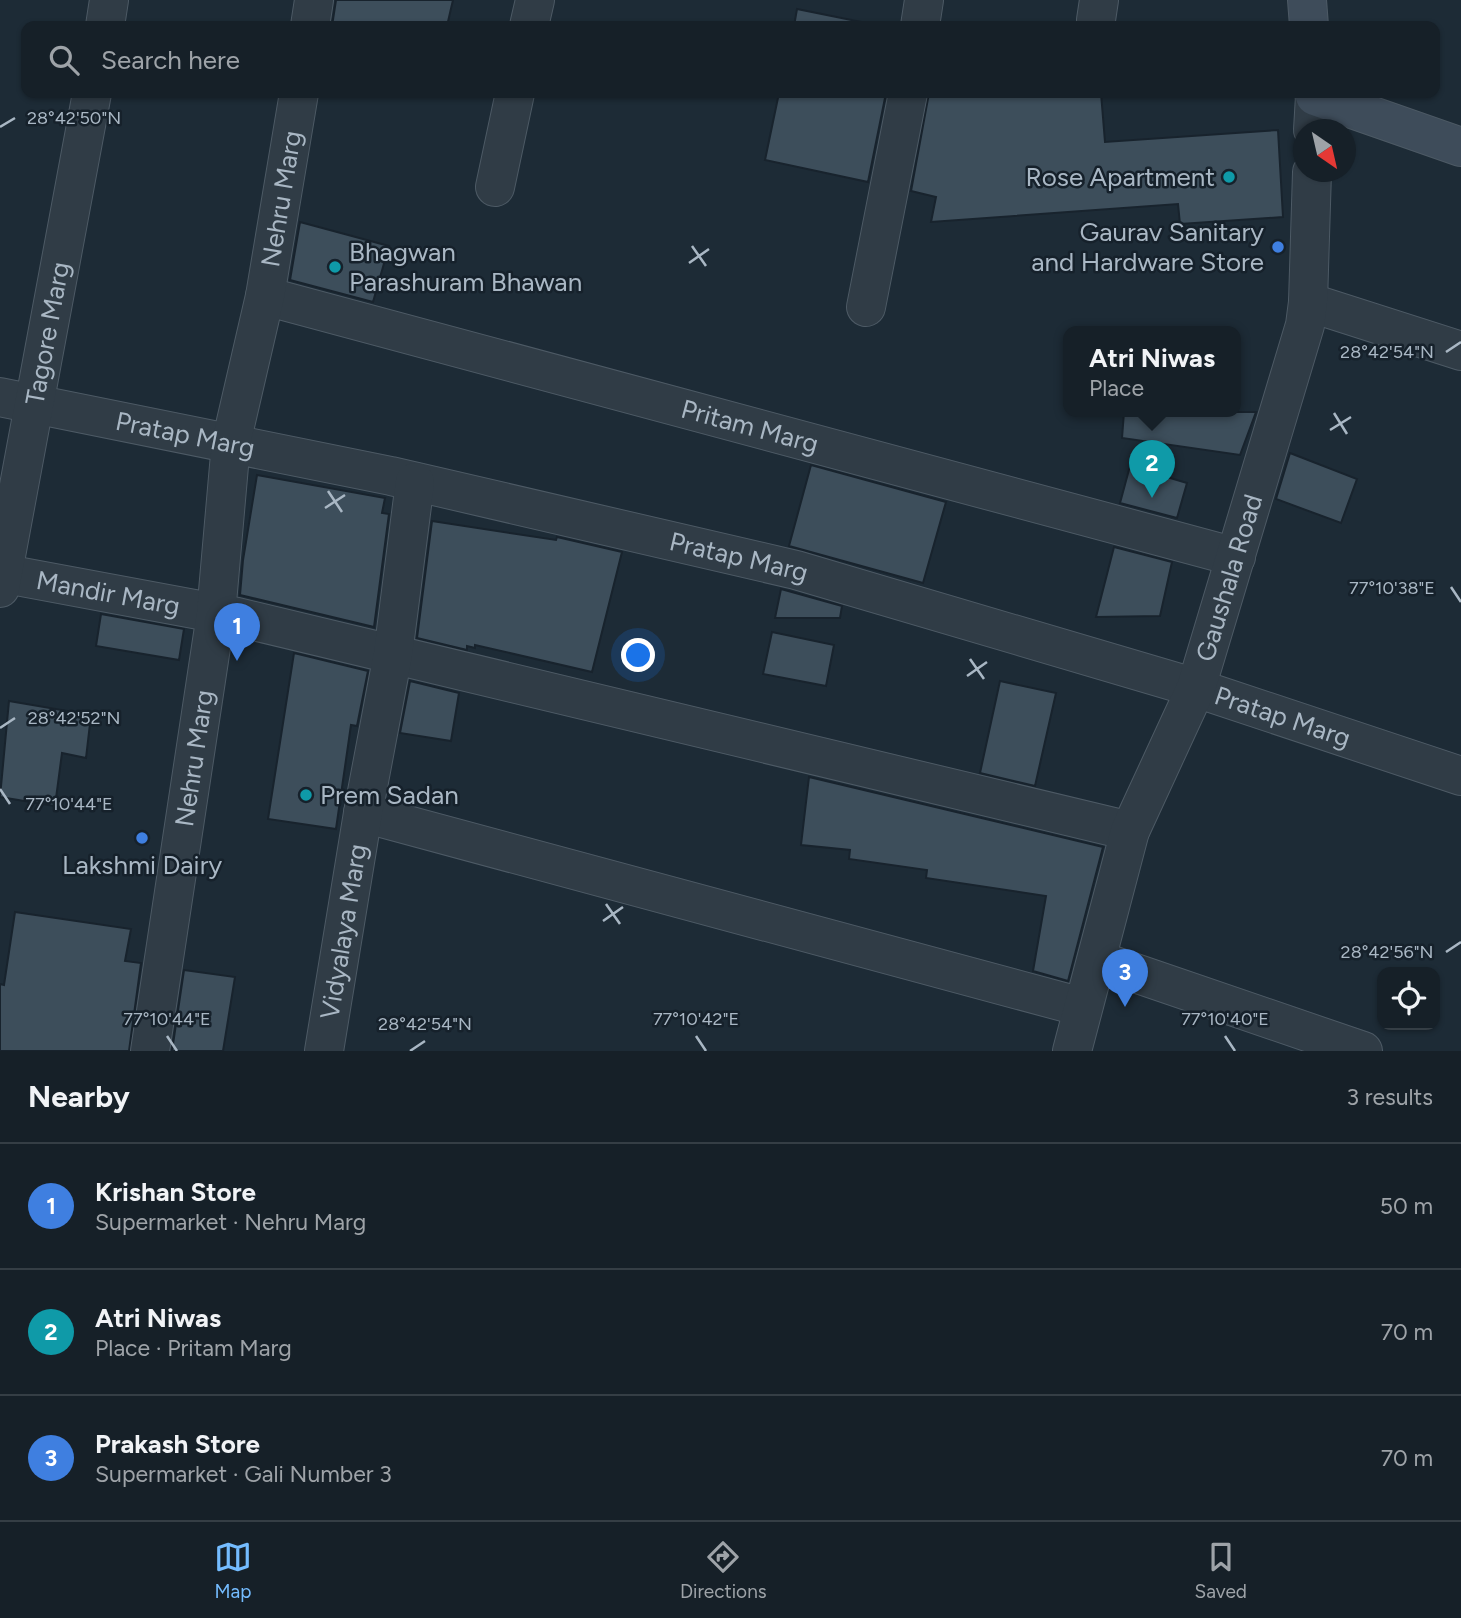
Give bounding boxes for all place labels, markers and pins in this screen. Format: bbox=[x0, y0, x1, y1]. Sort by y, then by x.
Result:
place label: Rose Apartment bbox=[1025, 161, 1215, 193]
marker: Rose Apartment bbox=[1221, 169, 1237, 185]
place label: Gaurav Sanitary and Hardware Store bbox=[1031, 216, 1264, 278]
place label: Bhagwan Parashuram Bhawan bbox=[349, 236, 582, 298]
marker: Gaurav Sanitary and Hardware Store bbox=[1270, 239, 1286, 255]
marker: Bhagwan Parashuram Bhawan bbox=[327, 259, 343, 275]
pin: 2 bbox=[1129, 440, 1175, 498]
pin: 1 bbox=[214, 603, 260, 661]
place label: Prem Sadan bbox=[320, 779, 459, 811]
marker: Prem Sadan bbox=[298, 787, 314, 803]
marker: Lakshmi Dairy bbox=[134, 830, 150, 846]
place label: Lakshmi Dairy bbox=[62, 849, 222, 881]
pin: 3 bbox=[1102, 949, 1148, 1007]

